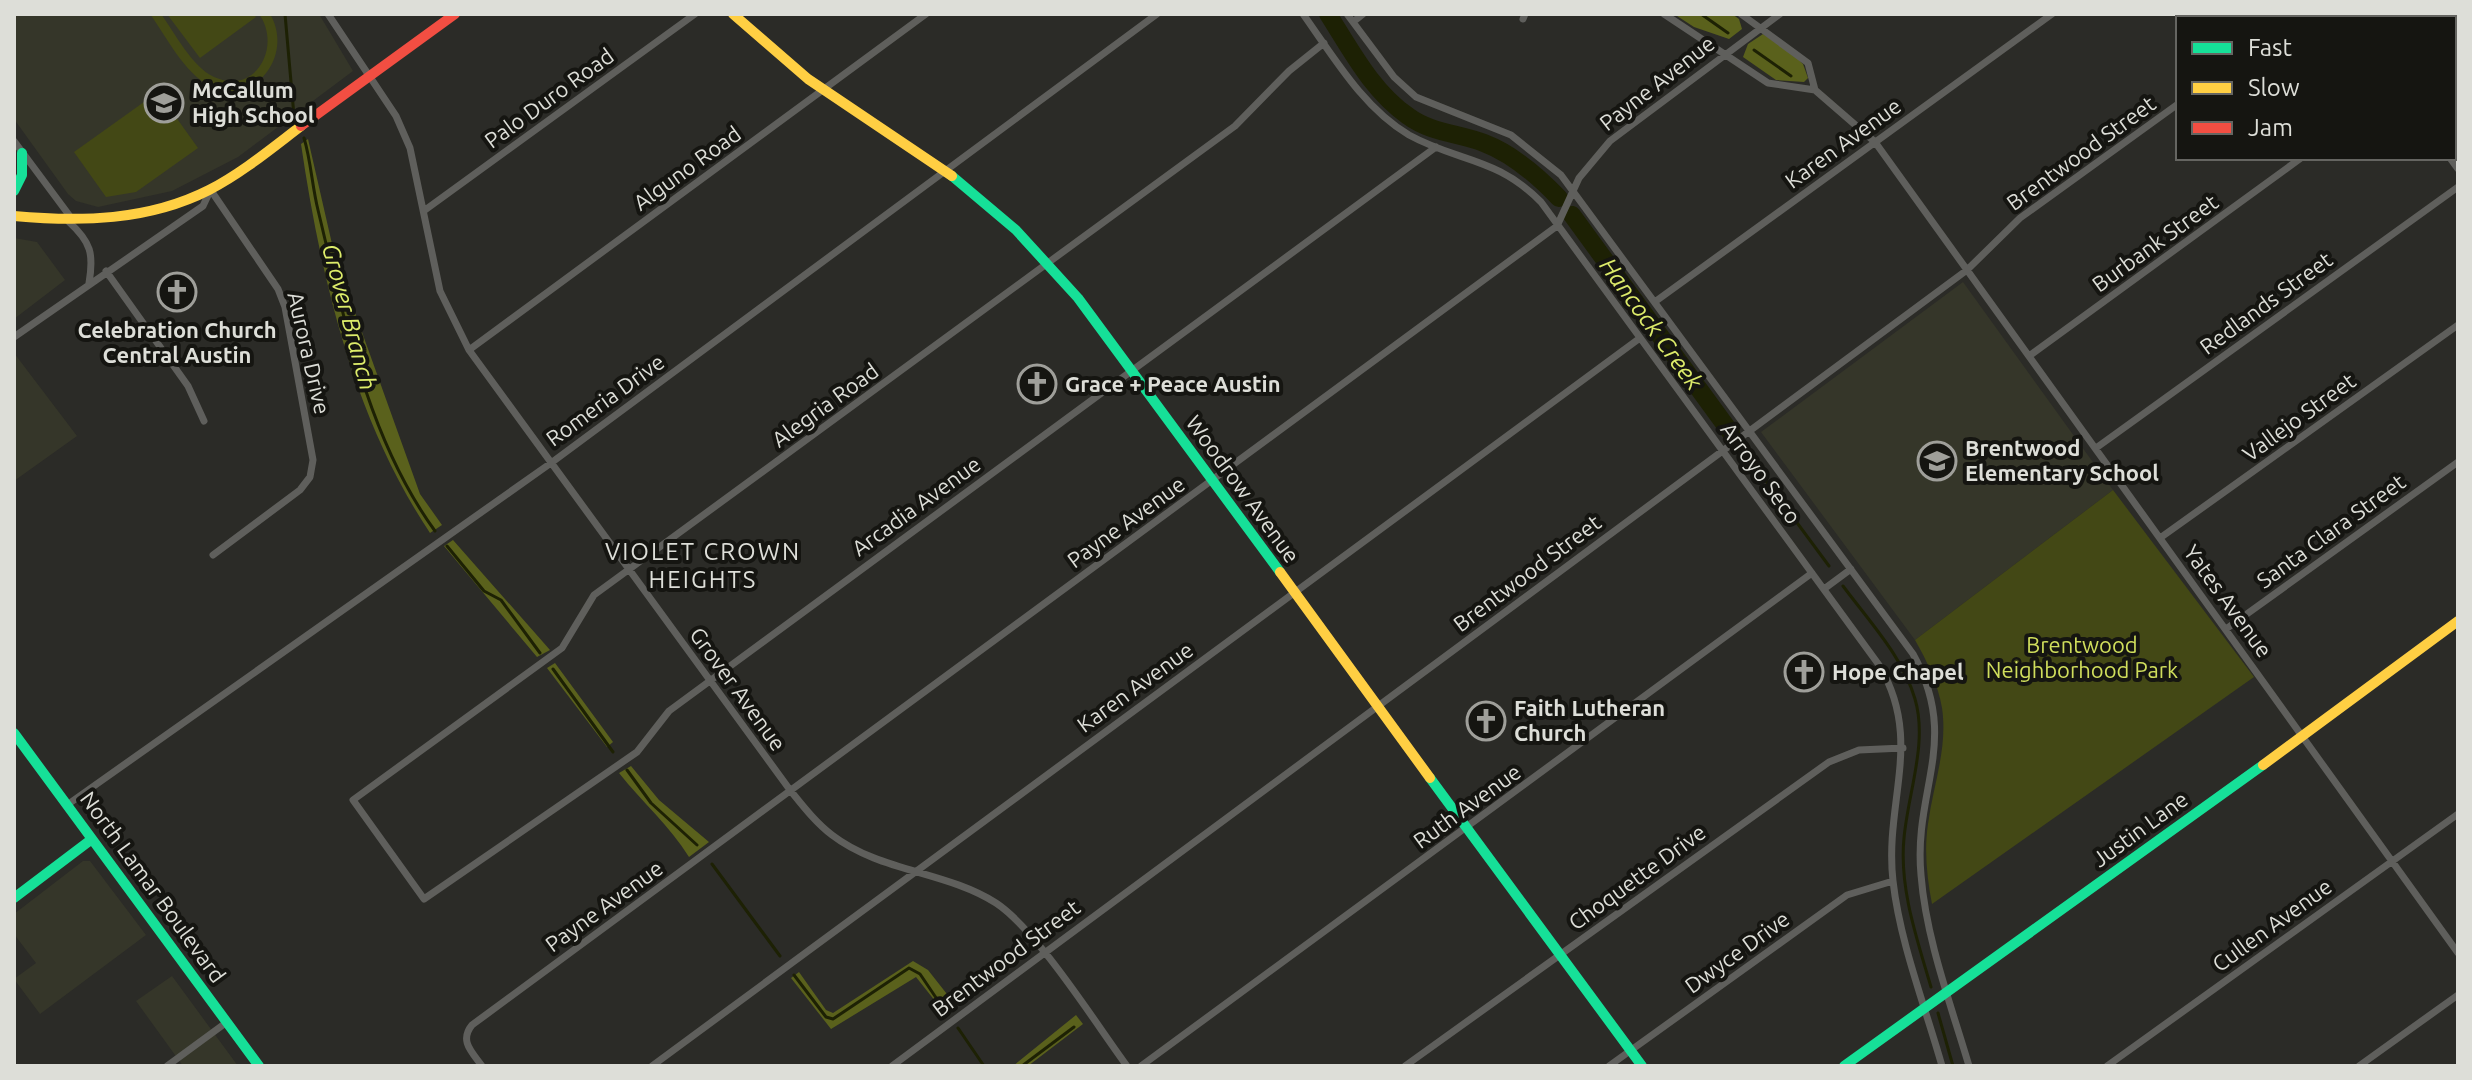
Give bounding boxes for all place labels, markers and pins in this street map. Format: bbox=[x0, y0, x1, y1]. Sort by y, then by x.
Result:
place label: McCallum High School bbox=[192, 77, 315, 127]
school or university icon: McCallum High School bbox=[143, 82, 185, 124]
church icon: Celebration Church Central Austin bbox=[156, 271, 198, 313]
place label: Celebration Church Central Austin bbox=[77, 317, 277, 367]
church icon: Grace + Peace Austin bbox=[1016, 363, 1058, 405]
place label: Grace + Peace Austin bbox=[1065, 371, 1281, 396]
place label: Brentwood Elementary School bbox=[1965, 435, 2159, 485]
school or university icon: Brentwood Elementary School bbox=[1916, 440, 1958, 482]
church icon: Hope Chapel bbox=[1783, 651, 1825, 693]
place label: Hope Chapel bbox=[1832, 659, 1964, 684]
place label: Faith Lutheran Church bbox=[1514, 695, 1665, 745]
church icon: Faith Lutheran Church bbox=[1465, 700, 1507, 742]

